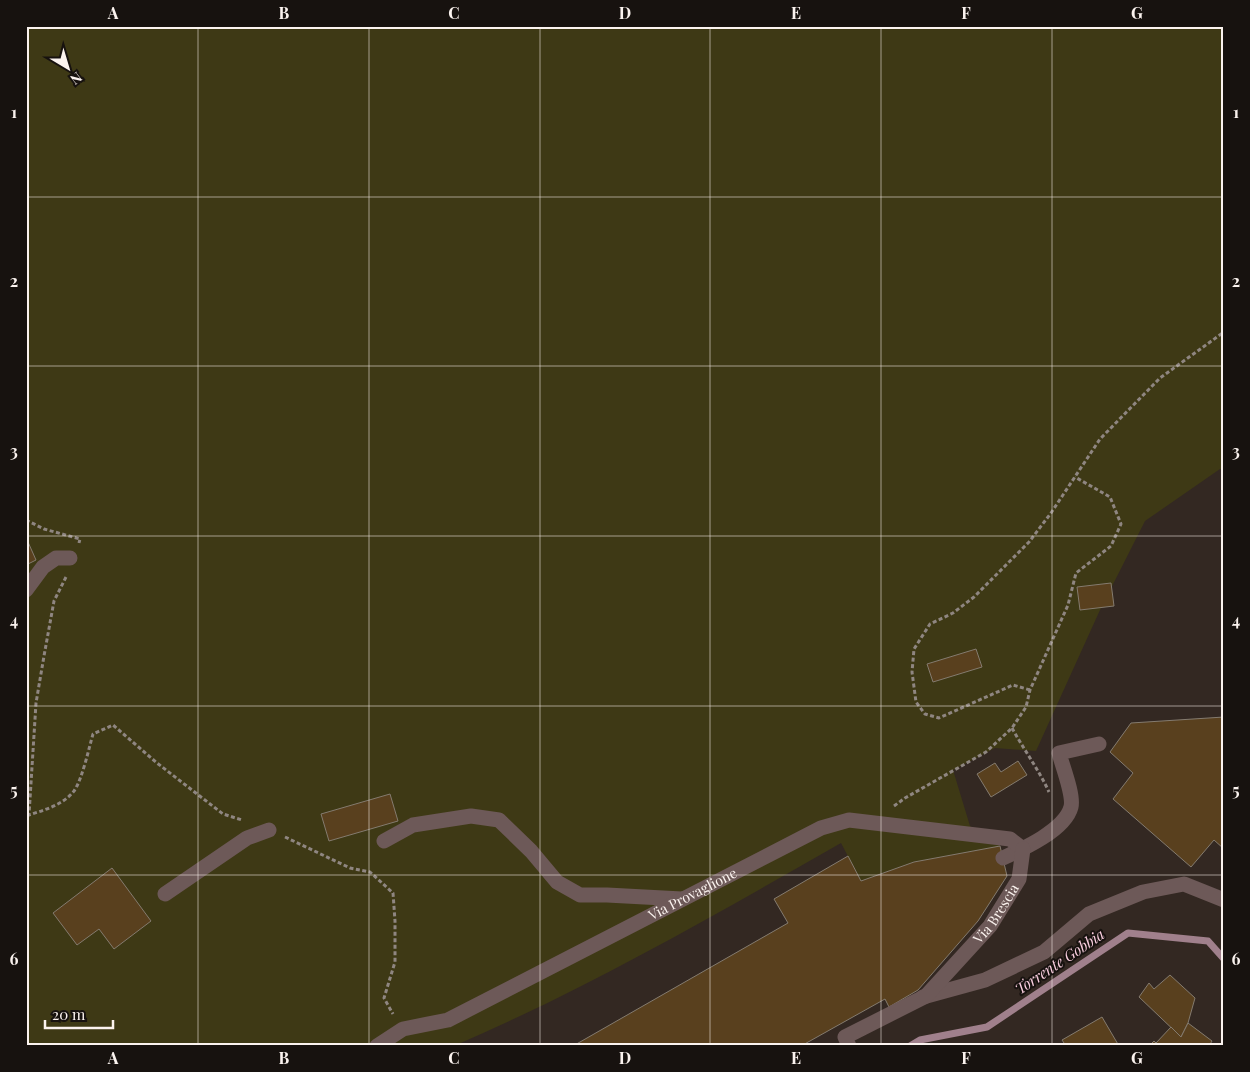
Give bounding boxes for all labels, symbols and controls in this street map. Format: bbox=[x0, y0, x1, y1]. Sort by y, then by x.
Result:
text: A bbox=[107, 2, 119, 23]
text: B bbox=[279, 2, 290, 23]
text: C bbox=[448, 2, 460, 23]
text: D bbox=[619, 2, 631, 23]
text: E bbox=[791, 2, 801, 23]
text: F bbox=[961, 2, 971, 23]
text: G bbox=[1131, 2, 1143, 23]
north arrow bbox=[42, 42, 92, 92]
text: N bbox=[66, 68, 86, 89]
text: 1 bbox=[11, 101, 17, 122]
text: 1 bbox=[1233, 101, 1239, 122]
text: 2 bbox=[10, 270, 18, 291]
text: 2 bbox=[1232, 270, 1240, 291]
text: 3 bbox=[10, 440, 18, 461]
text: 3 bbox=[1232, 440, 1240, 461]
text: 4 bbox=[10, 609, 18, 630]
text: 4 bbox=[1232, 609, 1240, 630]
text: 5 bbox=[10, 779, 18, 800]
text: 5 bbox=[1232, 779, 1240, 800]
street label: Via Provaglione bbox=[644, 863, 740, 925]
street label: Via Brescia bbox=[968, 880, 1023, 948]
water label: Torrente Gobbia bbox=[1011, 924, 1108, 998]
text: 6 bbox=[10, 948, 19, 969]
text: 6 bbox=[1232, 948, 1241, 969]
scale bar bbox=[45, 997, 112, 1029]
text: 20 m bbox=[52, 1004, 86, 1024]
text: A bbox=[107, 1047, 119, 1068]
text: B bbox=[279, 1047, 290, 1068]
text: C bbox=[448, 1047, 460, 1068]
text: D bbox=[619, 1047, 631, 1068]
text: E bbox=[791, 1047, 801, 1068]
text: F bbox=[961, 1047, 971, 1068]
text: G bbox=[1131, 1047, 1143, 1068]

